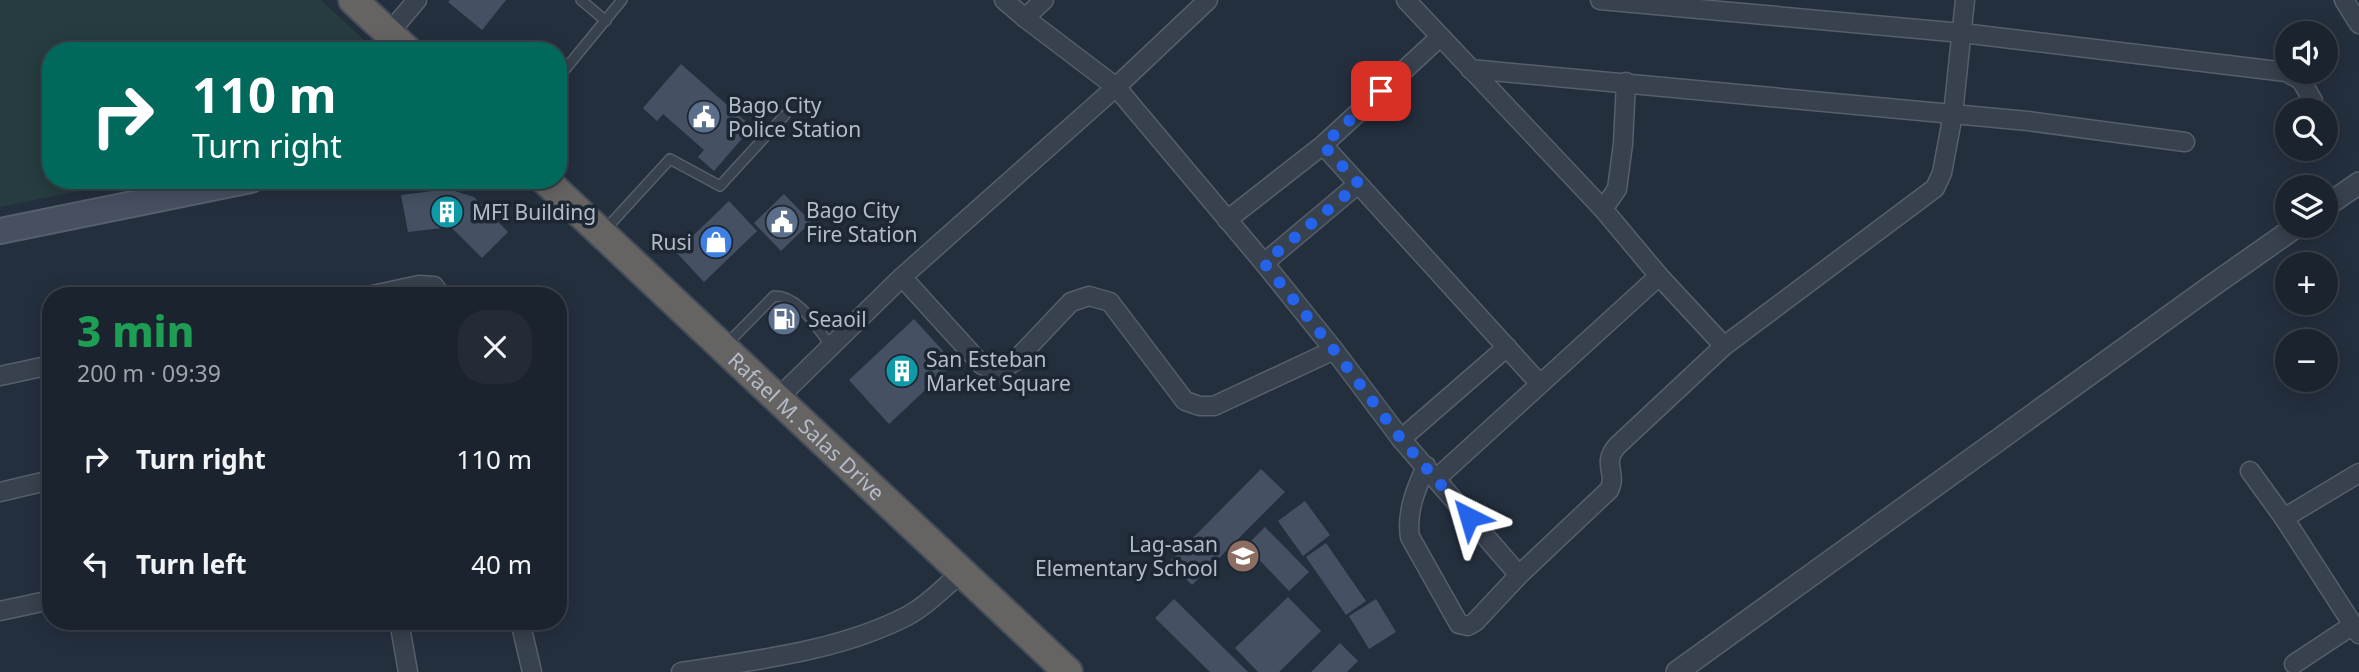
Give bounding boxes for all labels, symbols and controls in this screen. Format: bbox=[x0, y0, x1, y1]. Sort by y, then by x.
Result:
map controls bbox=[2275, 21, 2338, 392]
button: sound bbox=[2275, 21, 2338, 84]
text: 110 m bbox=[192, 61, 337, 127]
pin bbox=[1351, 61, 1411, 121]
icon: right bbox=[77, 70, 168, 161]
icon: arrive bbox=[1362, 72, 1400, 110]
place label: Bago City Police Station bbox=[728, 91, 861, 143]
public building icon: Bago City Police Station bbox=[685, 98, 723, 136]
button: search bbox=[2275, 98, 2338, 161]
text: Turn right bbox=[192, 124, 342, 167]
button: layers bbox=[2275, 175, 2338, 238]
building icon: MFI Building bbox=[428, 193, 466, 231]
place label: Bago City Fire Station bbox=[806, 196, 917, 248]
place label: MFI Building bbox=[472, 198, 596, 226]
public building icon: Bago City Fire Station bbox=[763, 203, 801, 241]
shop icon: Rusi bbox=[697, 223, 735, 261]
place label: Rusi bbox=[650, 228, 692, 256]
button: + bbox=[2275, 252, 2338, 315]
fuel station icon: Seaoil bbox=[765, 300, 803, 338]
text: 3 min bbox=[77, 302, 194, 359]
place label: Seaoil bbox=[808, 305, 867, 333]
button: close bbox=[458, 310, 532, 384]
button: − bbox=[2275, 329, 2338, 392]
place label: San Esteban Market Square bbox=[926, 345, 1071, 397]
street label: Rafael M. Salas Drive bbox=[722, 346, 891, 506]
building icon: San Esteban Market Square bbox=[883, 352, 921, 390]
text: 200 m · 09:39 bbox=[77, 357, 221, 389]
icon: right bbox=[77, 440, 115, 478]
text: Turn right bbox=[136, 441, 266, 477]
text: 110 m bbox=[456, 441, 532, 477]
position arrow bbox=[1432, 480, 1506, 554]
place label: Lag-asan Elementary School bbox=[1035, 530, 1218, 582]
school or university icon: Lag-asan Elementary School bbox=[1224, 537, 1262, 575]
icon: left bbox=[77, 545, 115, 583]
text: Turn left bbox=[136, 546, 247, 582]
text: 40 m bbox=[471, 546, 532, 582]

